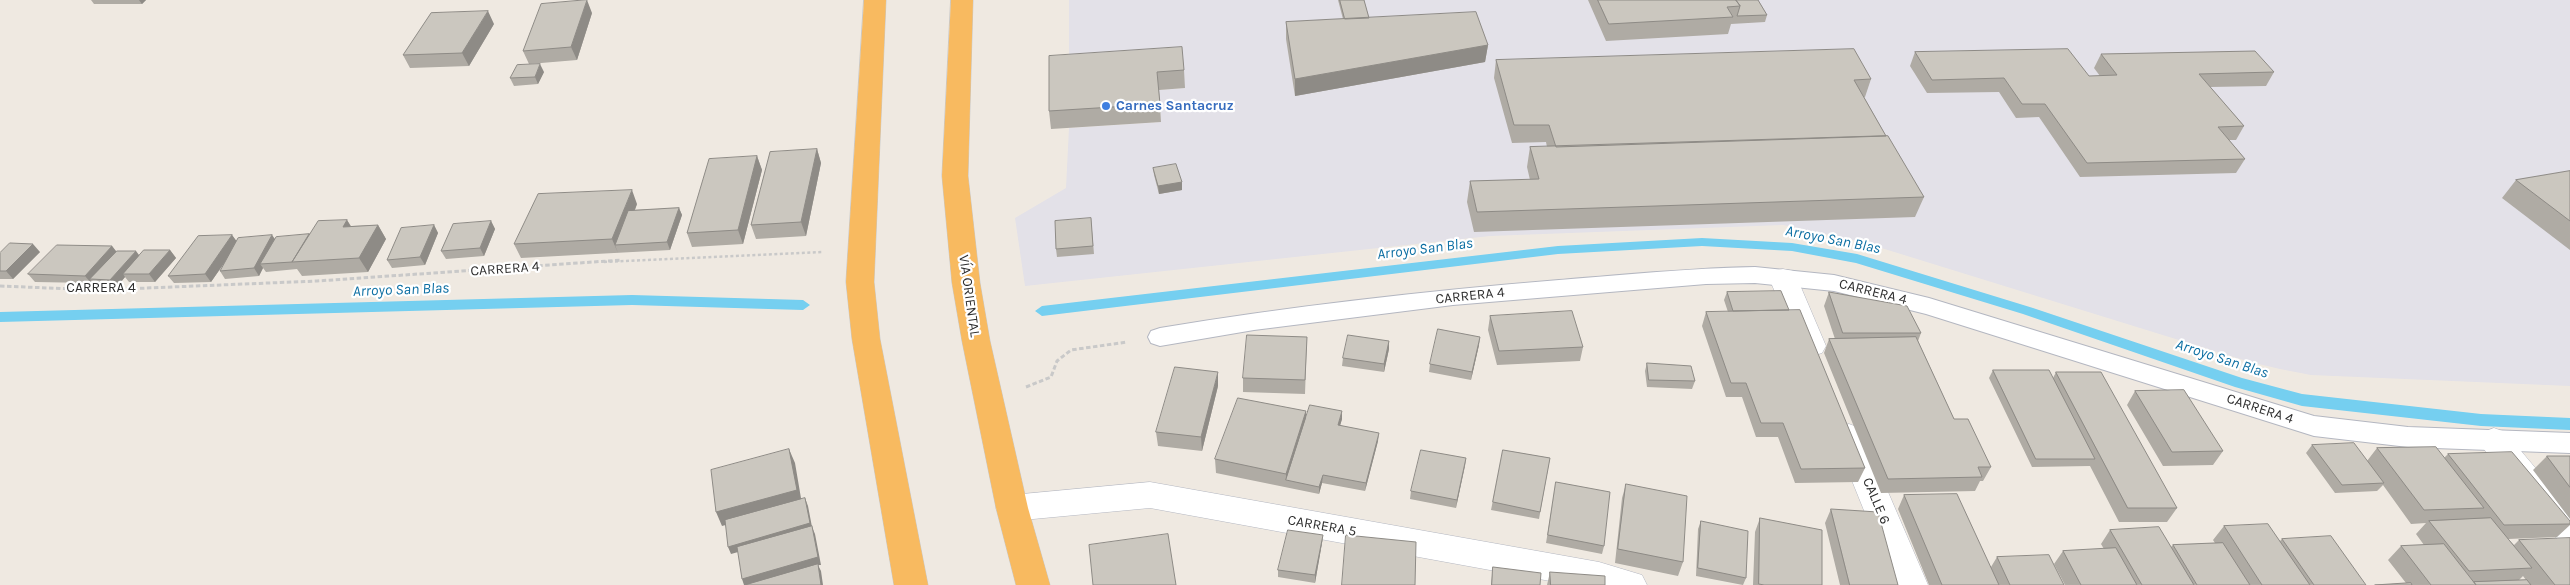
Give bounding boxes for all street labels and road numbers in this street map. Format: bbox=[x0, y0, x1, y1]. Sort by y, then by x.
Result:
street label: VÍA ORIENTAL bbox=[955, 254, 983, 338]
street label: CARRERA 4 bbox=[470, 258, 540, 280]
street label: CARRERA 4 bbox=[1837, 275, 1909, 309]
street label: CARRERA 4 bbox=[66, 280, 136, 296]
street label: CARRERA 4 bbox=[1435, 284, 1505, 308]
street label: CARRERA 4 bbox=[2224, 390, 2296, 428]
street label: CALLE 6 bbox=[1859, 475, 1893, 527]
street label: CARRERA 5 bbox=[1286, 512, 1358, 540]

